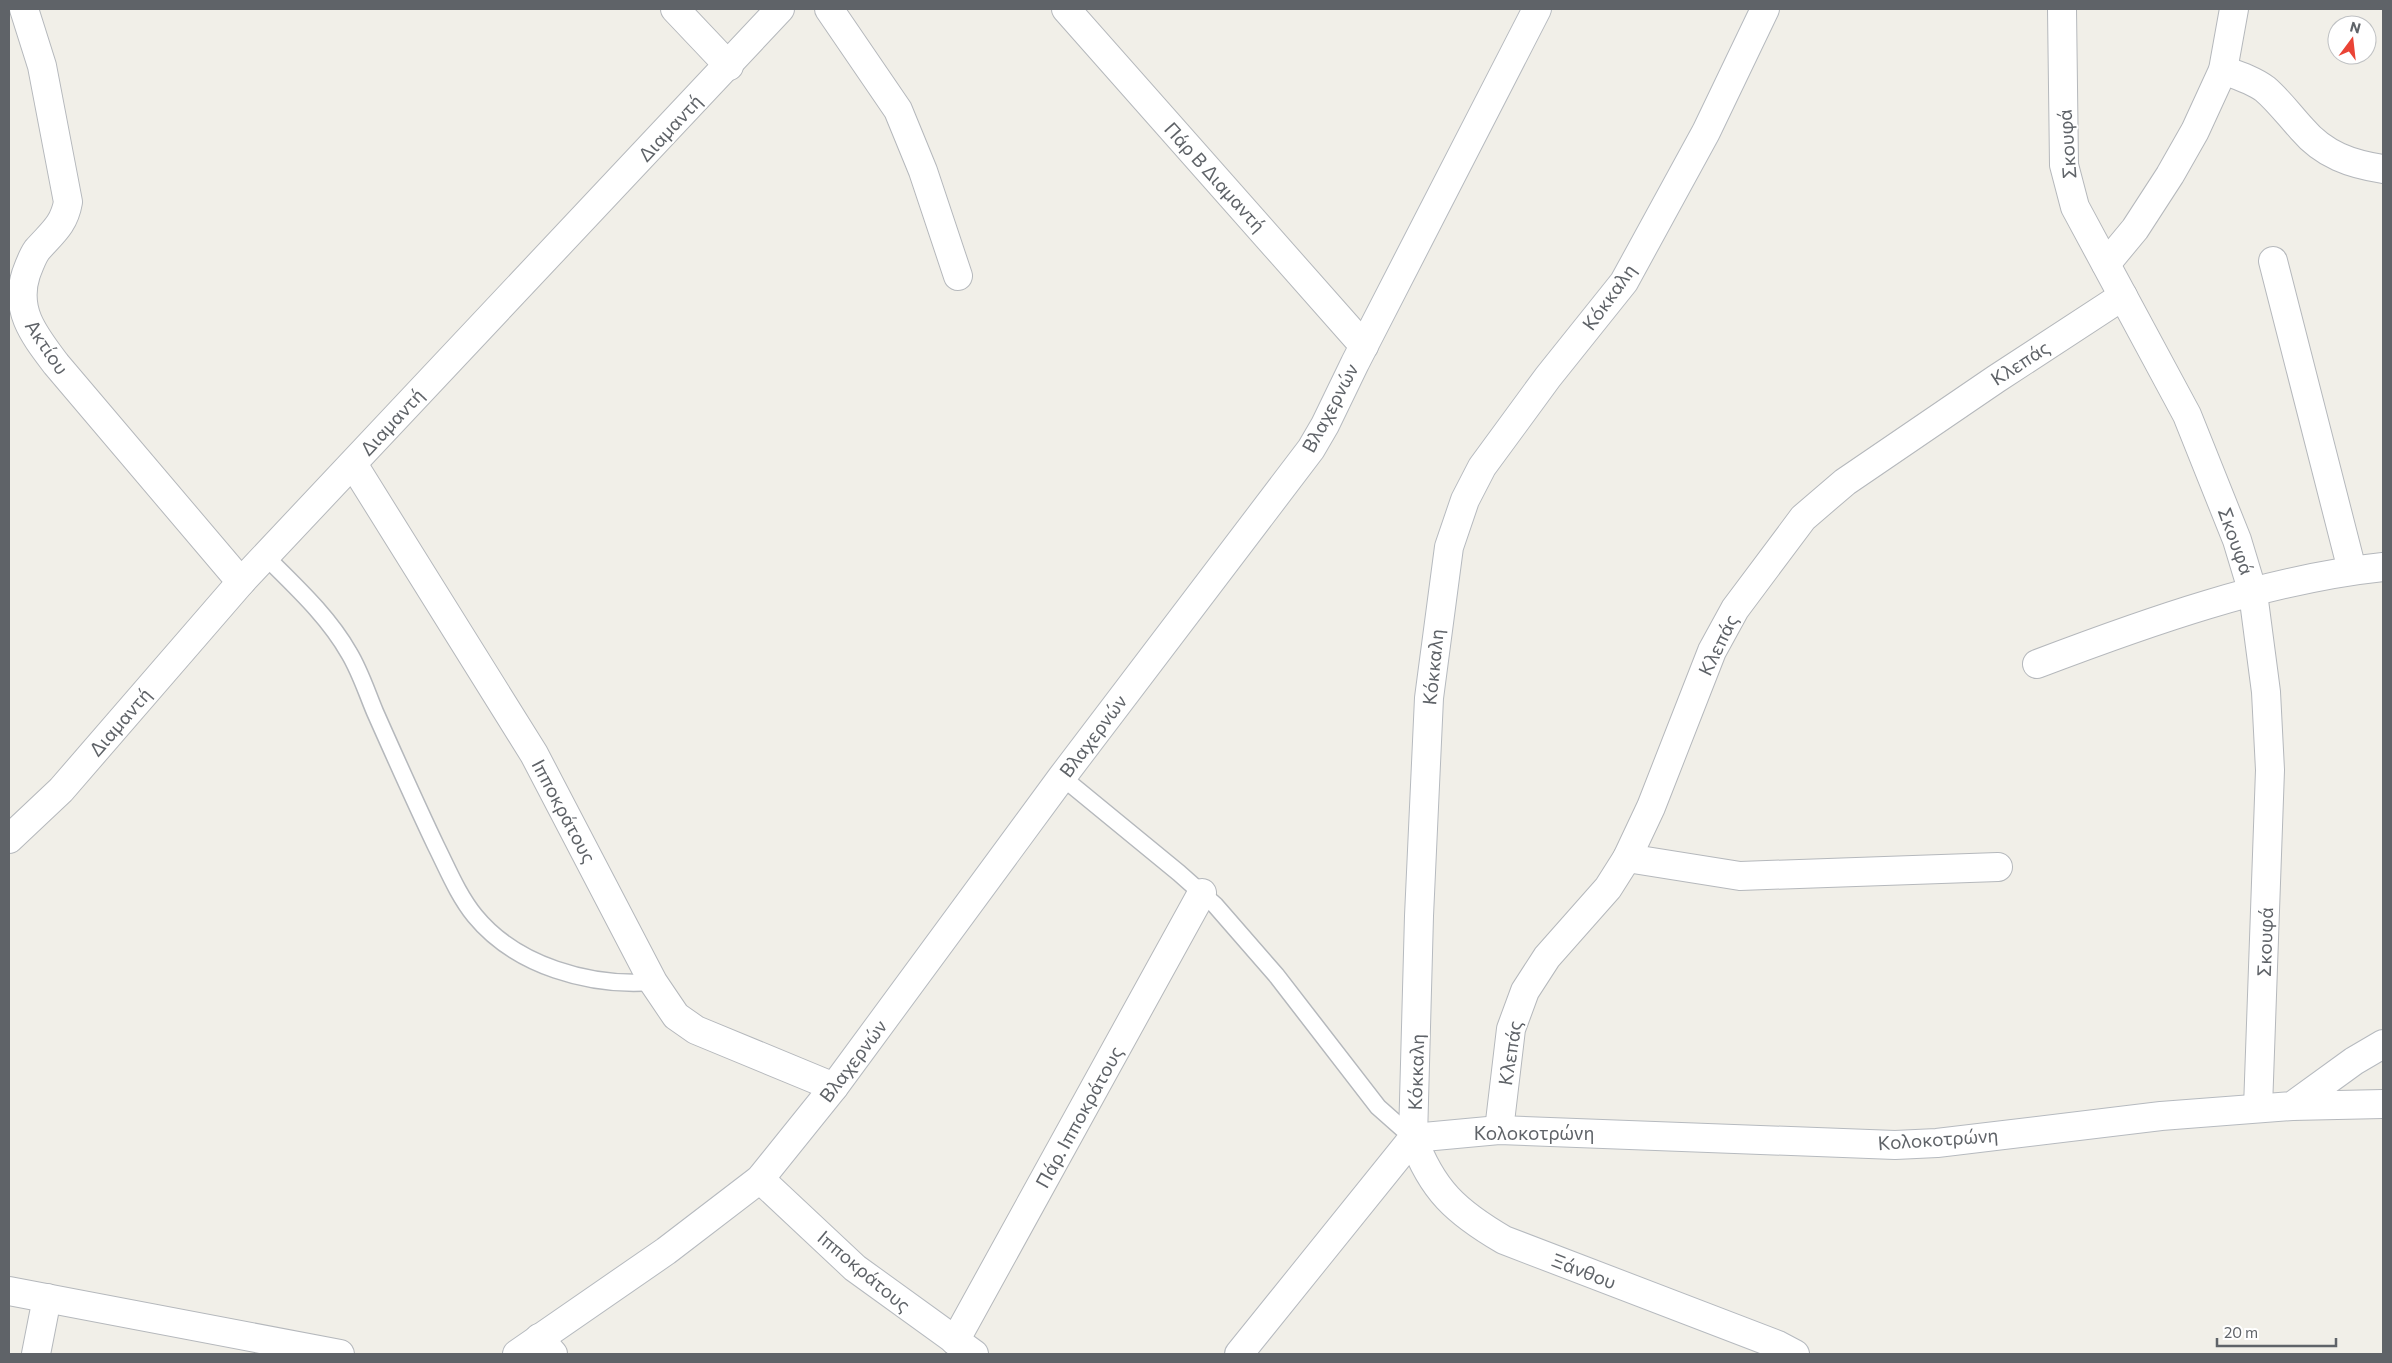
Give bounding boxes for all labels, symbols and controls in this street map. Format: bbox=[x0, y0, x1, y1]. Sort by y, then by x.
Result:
north arrow bbox=[2327, 15, 2377, 65]
text: N bbox=[2348, 17, 2363, 37]
street label: Διαμαντή bbox=[633, 89, 706, 166]
street label: Σκουφά bbox=[2053, 109, 2080, 180]
street label: Πάρ Β Διαμαντή bbox=[1160, 117, 1271, 236]
street label: Κόκκαλη bbox=[1577, 259, 1640, 334]
street label: Ακτίου bbox=[21, 315, 74, 378]
street label: Κλεπάς bbox=[1986, 335, 2053, 390]
street label: Βλαχερνών bbox=[1297, 359, 1363, 456]
street label: Διαμαντή bbox=[355, 383, 428, 460]
street label: Σκουφά bbox=[2214, 504, 2259, 577]
street label: Κλεπάς bbox=[1693, 611, 1742, 679]
street label: Κόκκαλη bbox=[1417, 628, 1448, 706]
street label: Διαμαντή bbox=[84, 683, 156, 761]
street label: Βλαχερνών bbox=[1054, 690, 1131, 782]
street label: Ιπποκράτους bbox=[528, 755, 601, 866]
street label: Σκουφά bbox=[2252, 907, 2277, 977]
street label: Βλαχερνών bbox=[814, 1015, 891, 1107]
street label: Κλεπάς bbox=[1493, 1019, 1526, 1087]
street label: Κόκκαλη bbox=[1403, 1033, 1428, 1111]
street label: Πάρ. Ιπποκράτους bbox=[1030, 1042, 1127, 1192]
street label: Κολοκοτρώνη bbox=[1474, 1121, 1594, 1144]
street label: Κολοκοτρώνη bbox=[1877, 1123, 1999, 1154]
street label: Ιπποκράτους bbox=[813, 1225, 915, 1316]
street label: Ξάνθου bbox=[1549, 1248, 1620, 1293]
scale bar bbox=[2217, 1316, 2336, 1348]
text: 20 m bbox=[2224, 1323, 2258, 1341]

